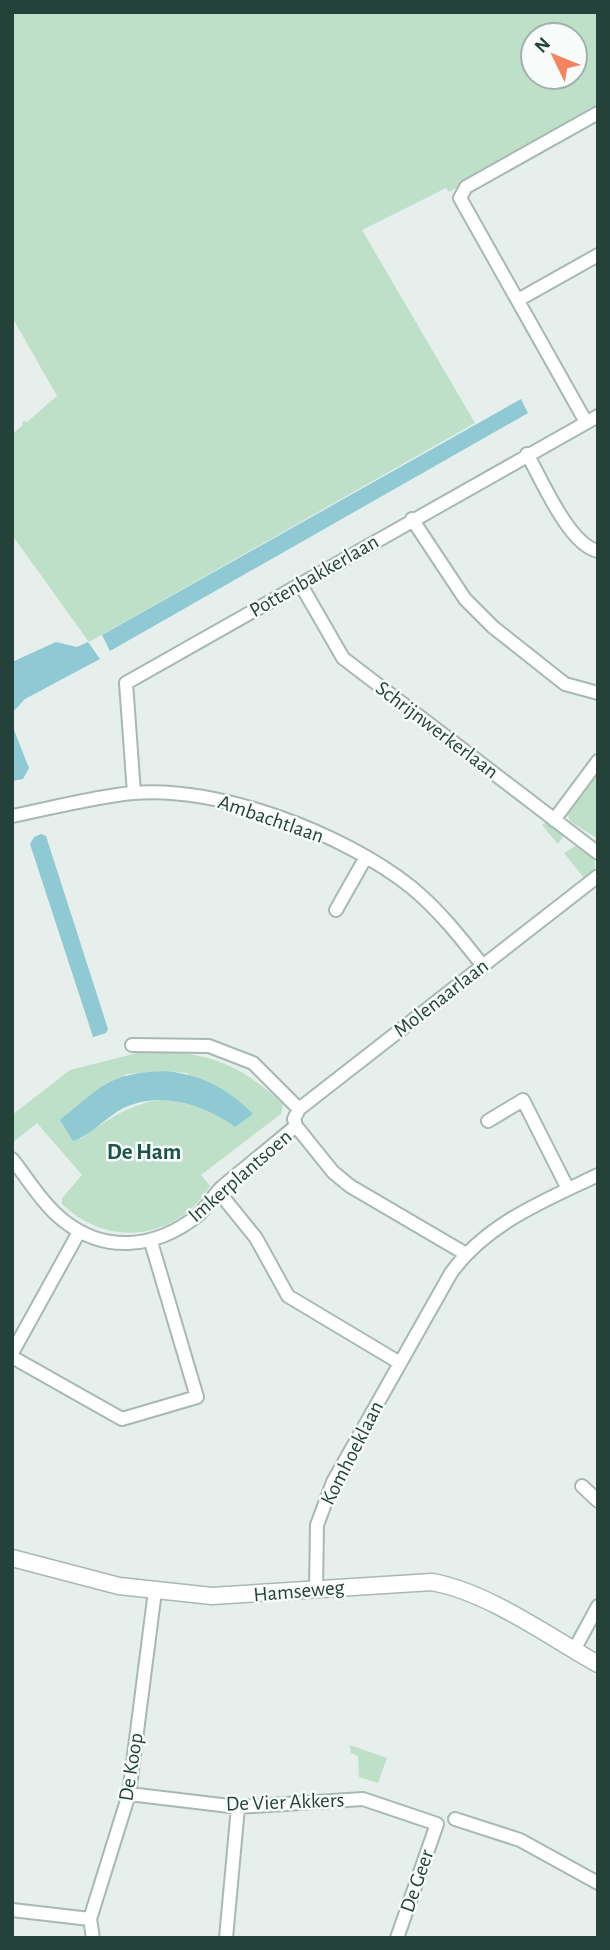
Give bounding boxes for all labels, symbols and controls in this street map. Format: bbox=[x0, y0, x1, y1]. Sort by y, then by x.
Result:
north arrow bbox=[519, 21, 589, 91]
text: N bbox=[531, 34, 554, 57]
street label: Pottenbakkerlaan bbox=[246, 531, 382, 621]
street label: Schrijnwerkerlaan bbox=[372, 677, 502, 783]
street label: Ambachtlaan bbox=[216, 791, 326, 847]
street label: Molenaarlaan bbox=[390, 955, 492, 1041]
street label: Imkerplantsoen bbox=[184, 1126, 296, 1226]
district label: De Ham bbox=[107, 1141, 181, 1164]
street label: Komhoeklaan bbox=[317, 1398, 387, 1508]
street label: Hamseweg bbox=[253, 1576, 346, 1605]
street label: De Koop bbox=[115, 1731, 147, 1803]
street label: De Vier Akkers bbox=[225, 1789, 345, 1815]
street label: De Geer bbox=[396, 1847, 438, 1915]

